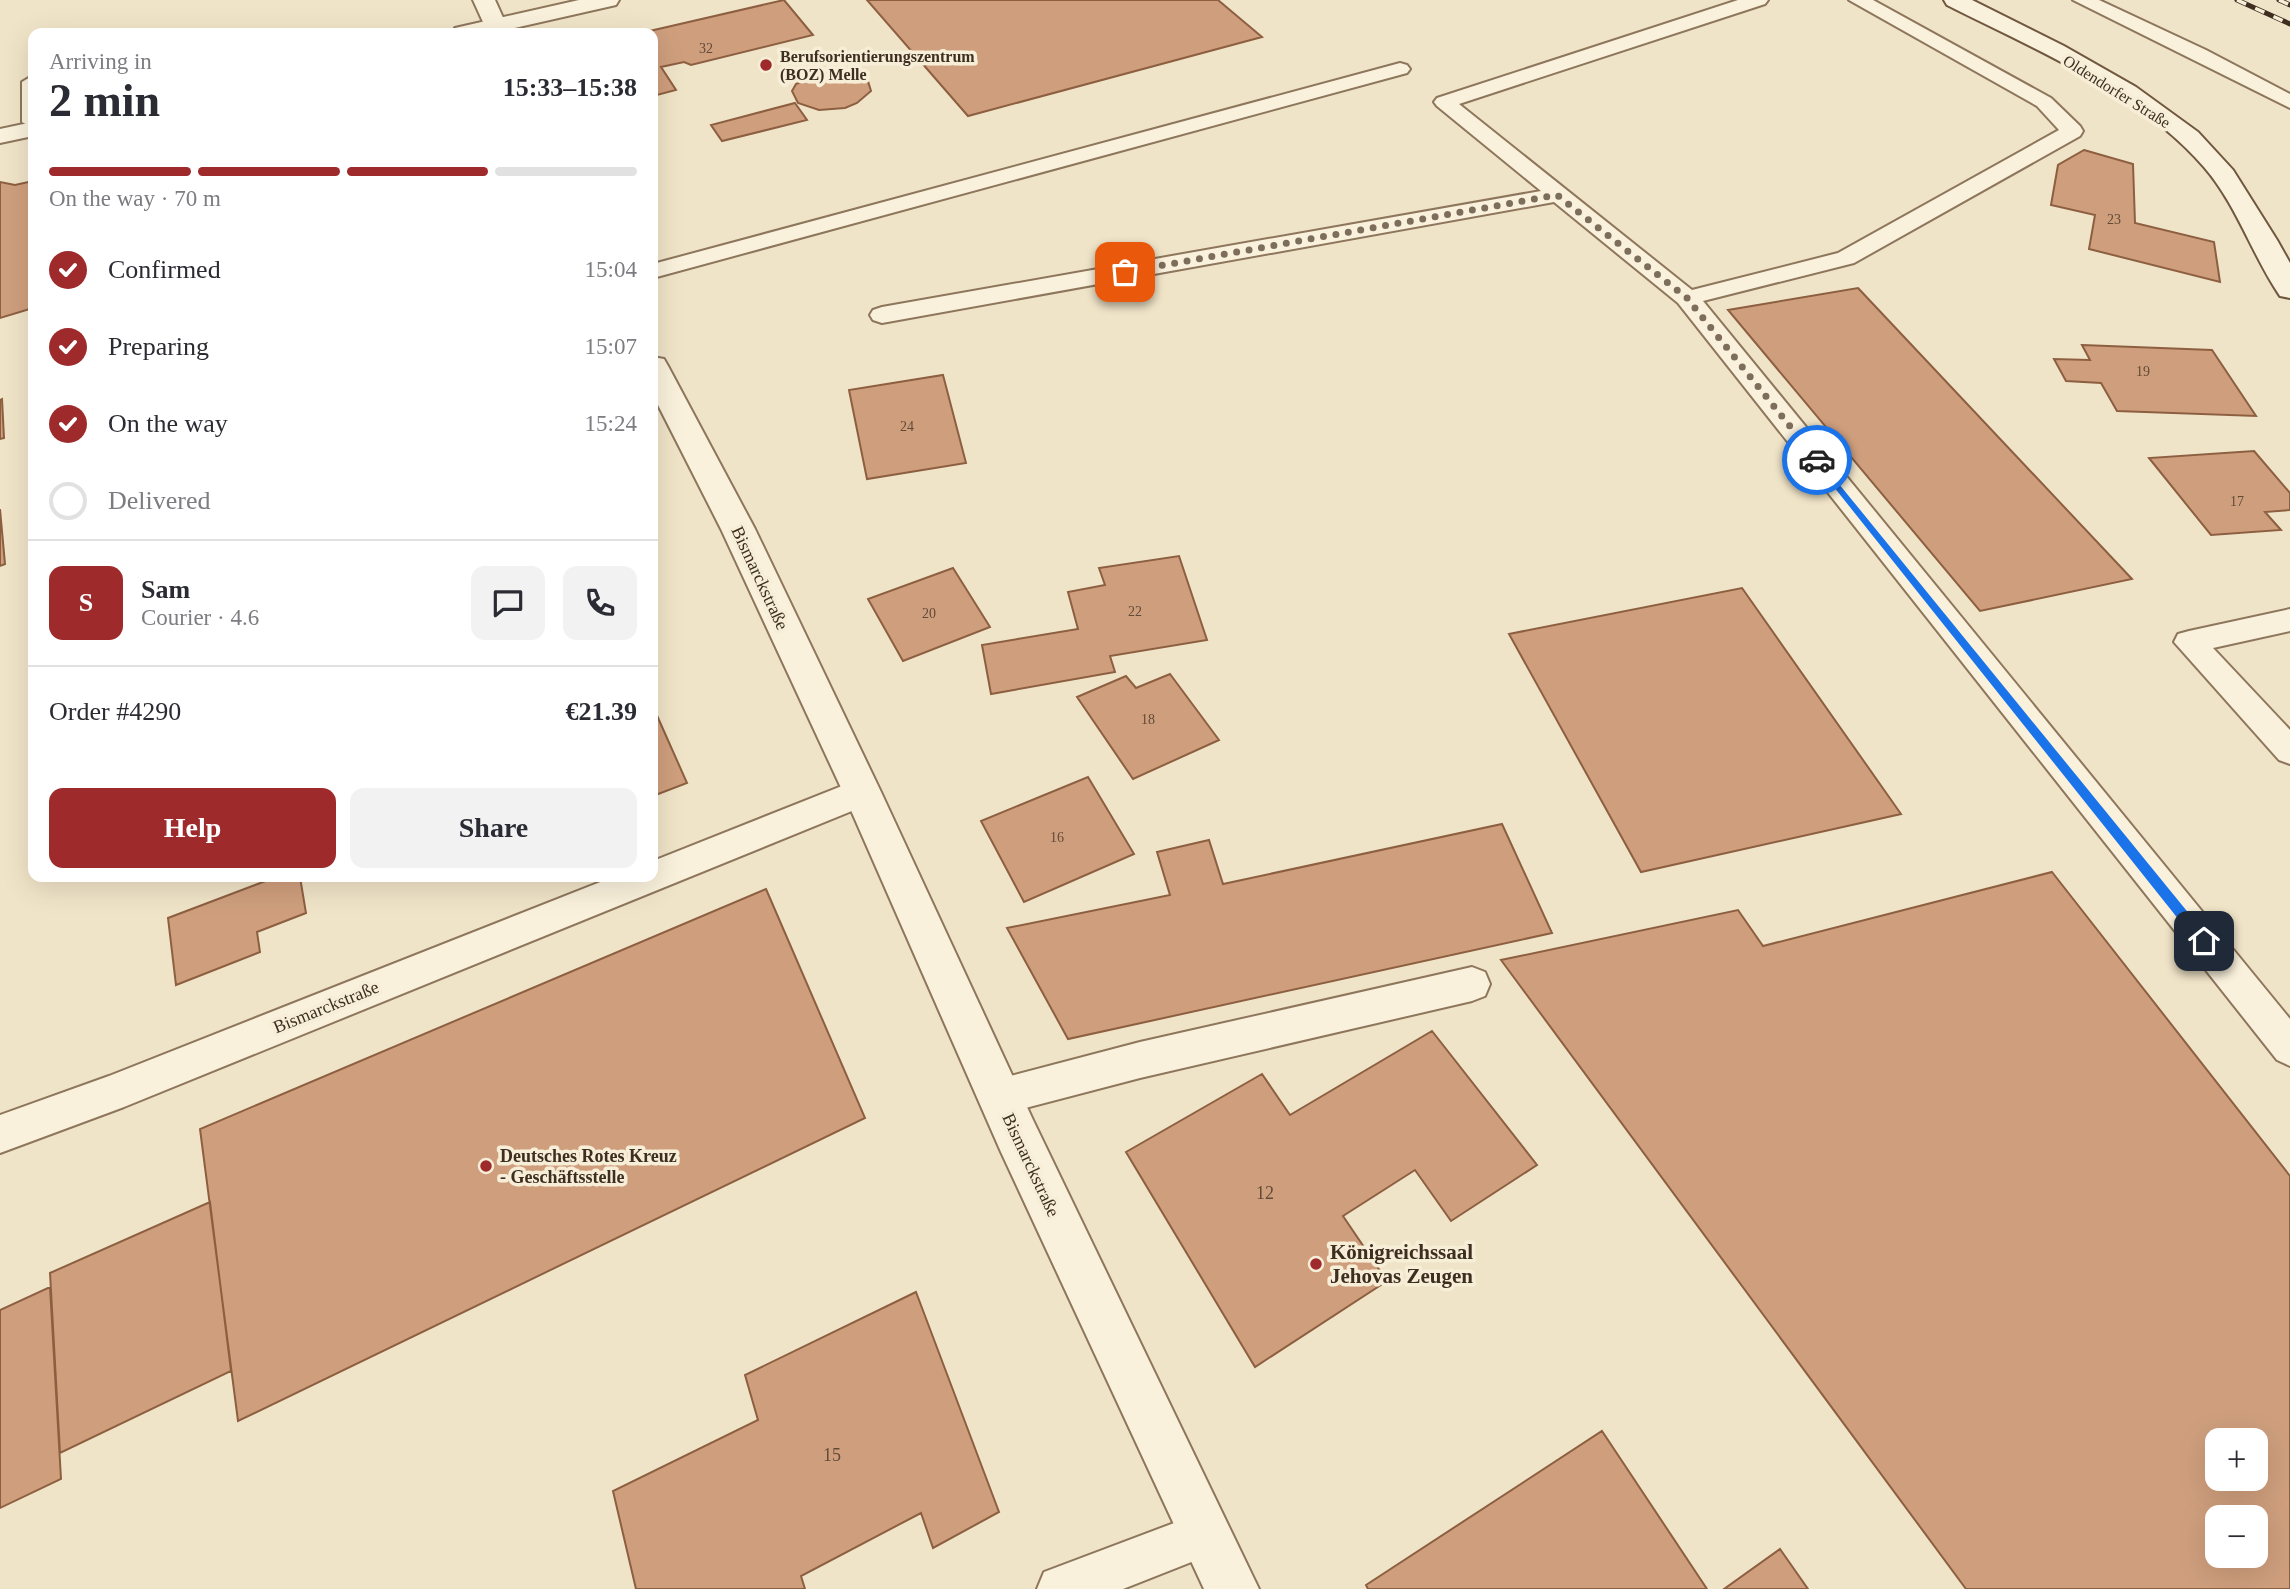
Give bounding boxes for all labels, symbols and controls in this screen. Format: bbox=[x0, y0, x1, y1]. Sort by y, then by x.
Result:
house number: 32 bbox=[699, 41, 713, 56]
place label: Berufsorientierungszentrum (BOZ) Melle bbox=[780, 48, 975, 84]
text: Arriving in bbox=[49, 49, 152, 74]
street label: Oldendorfer Straße bbox=[2060, 52, 2173, 131]
marker: Berufsorientierungszentrum (BOZ) Melle bbox=[758, 57, 774, 73]
text: 15:33–15:38 bbox=[503, 73, 637, 102]
text: 2 min bbox=[49, 75, 160, 126]
text: On the way · 70 m bbox=[49, 186, 221, 211]
house number: 23 bbox=[2107, 212, 2121, 227]
pin bbox=[1095, 242, 1155, 302]
icon: check bbox=[49, 251, 87, 289]
icon: bag bbox=[1106, 253, 1144, 291]
text: Confirmed bbox=[108, 255, 221, 284]
text: 15:04 bbox=[585, 257, 637, 282]
icon: check bbox=[49, 328, 87, 366]
text: Preparing bbox=[108, 332, 209, 361]
text: 15:07 bbox=[585, 334, 637, 359]
house number: 19 bbox=[2136, 364, 2150, 379]
icon: check bbox=[49, 405, 87, 443]
text: On the way bbox=[108, 409, 228, 438]
text: 15:24 bbox=[585, 411, 637, 436]
house number: 24 bbox=[900, 419, 914, 434]
courier bbox=[1782, 425, 1852, 495]
icon: car bbox=[1798, 441, 1836, 479]
text: Delivered bbox=[108, 486, 211, 515]
house number: 17 bbox=[2230, 494, 2244, 509]
street label: Bismarckstraße bbox=[727, 523, 793, 633]
button: chat bbox=[471, 566, 545, 640]
button: phone bbox=[563, 566, 637, 640]
text: Sam bbox=[141, 575, 190, 604]
text: S bbox=[79, 588, 93, 617]
house number: 22 bbox=[1128, 604, 1142, 619]
text: Courier · 4.6 bbox=[141, 605, 259, 630]
house number: 20 bbox=[922, 606, 936, 621]
text: Order #4290 bbox=[49, 697, 181, 726]
text: €21.39 bbox=[566, 697, 637, 726]
house number: 18 bbox=[1141, 712, 1155, 727]
button: Help bbox=[49, 788, 336, 868]
button: Share bbox=[350, 788, 637, 868]
house number: 16 bbox=[1050, 830, 1064, 845]
pin bbox=[2174, 911, 2234, 971]
icon: home bbox=[2185, 922, 2223, 960]
street label: Bismarckstraße bbox=[270, 977, 382, 1037]
street label: Bismarckstraße bbox=[998, 1110, 1064, 1220]
place label: Deutsches Rotes Kreuz - Geschäftsstelle bbox=[500, 1146, 677, 1187]
marker: Deutsches Rotes Kreuz - Geschäftsstelle bbox=[478, 1158, 494, 1174]
house number: 12 bbox=[1256, 1183, 1274, 1203]
place label: Königreichssaal Jehovas Zeugen bbox=[1330, 1240, 1473, 1288]
marker: Königreichssaal Jehovas Zeugen bbox=[1308, 1256, 1324, 1272]
map controls bbox=[2205, 1428, 2268, 1568]
button: + bbox=[2205, 1428, 2268, 1491]
house number: 15 bbox=[823, 1445, 841, 1465]
button: − bbox=[2205, 1505, 2268, 1568]

